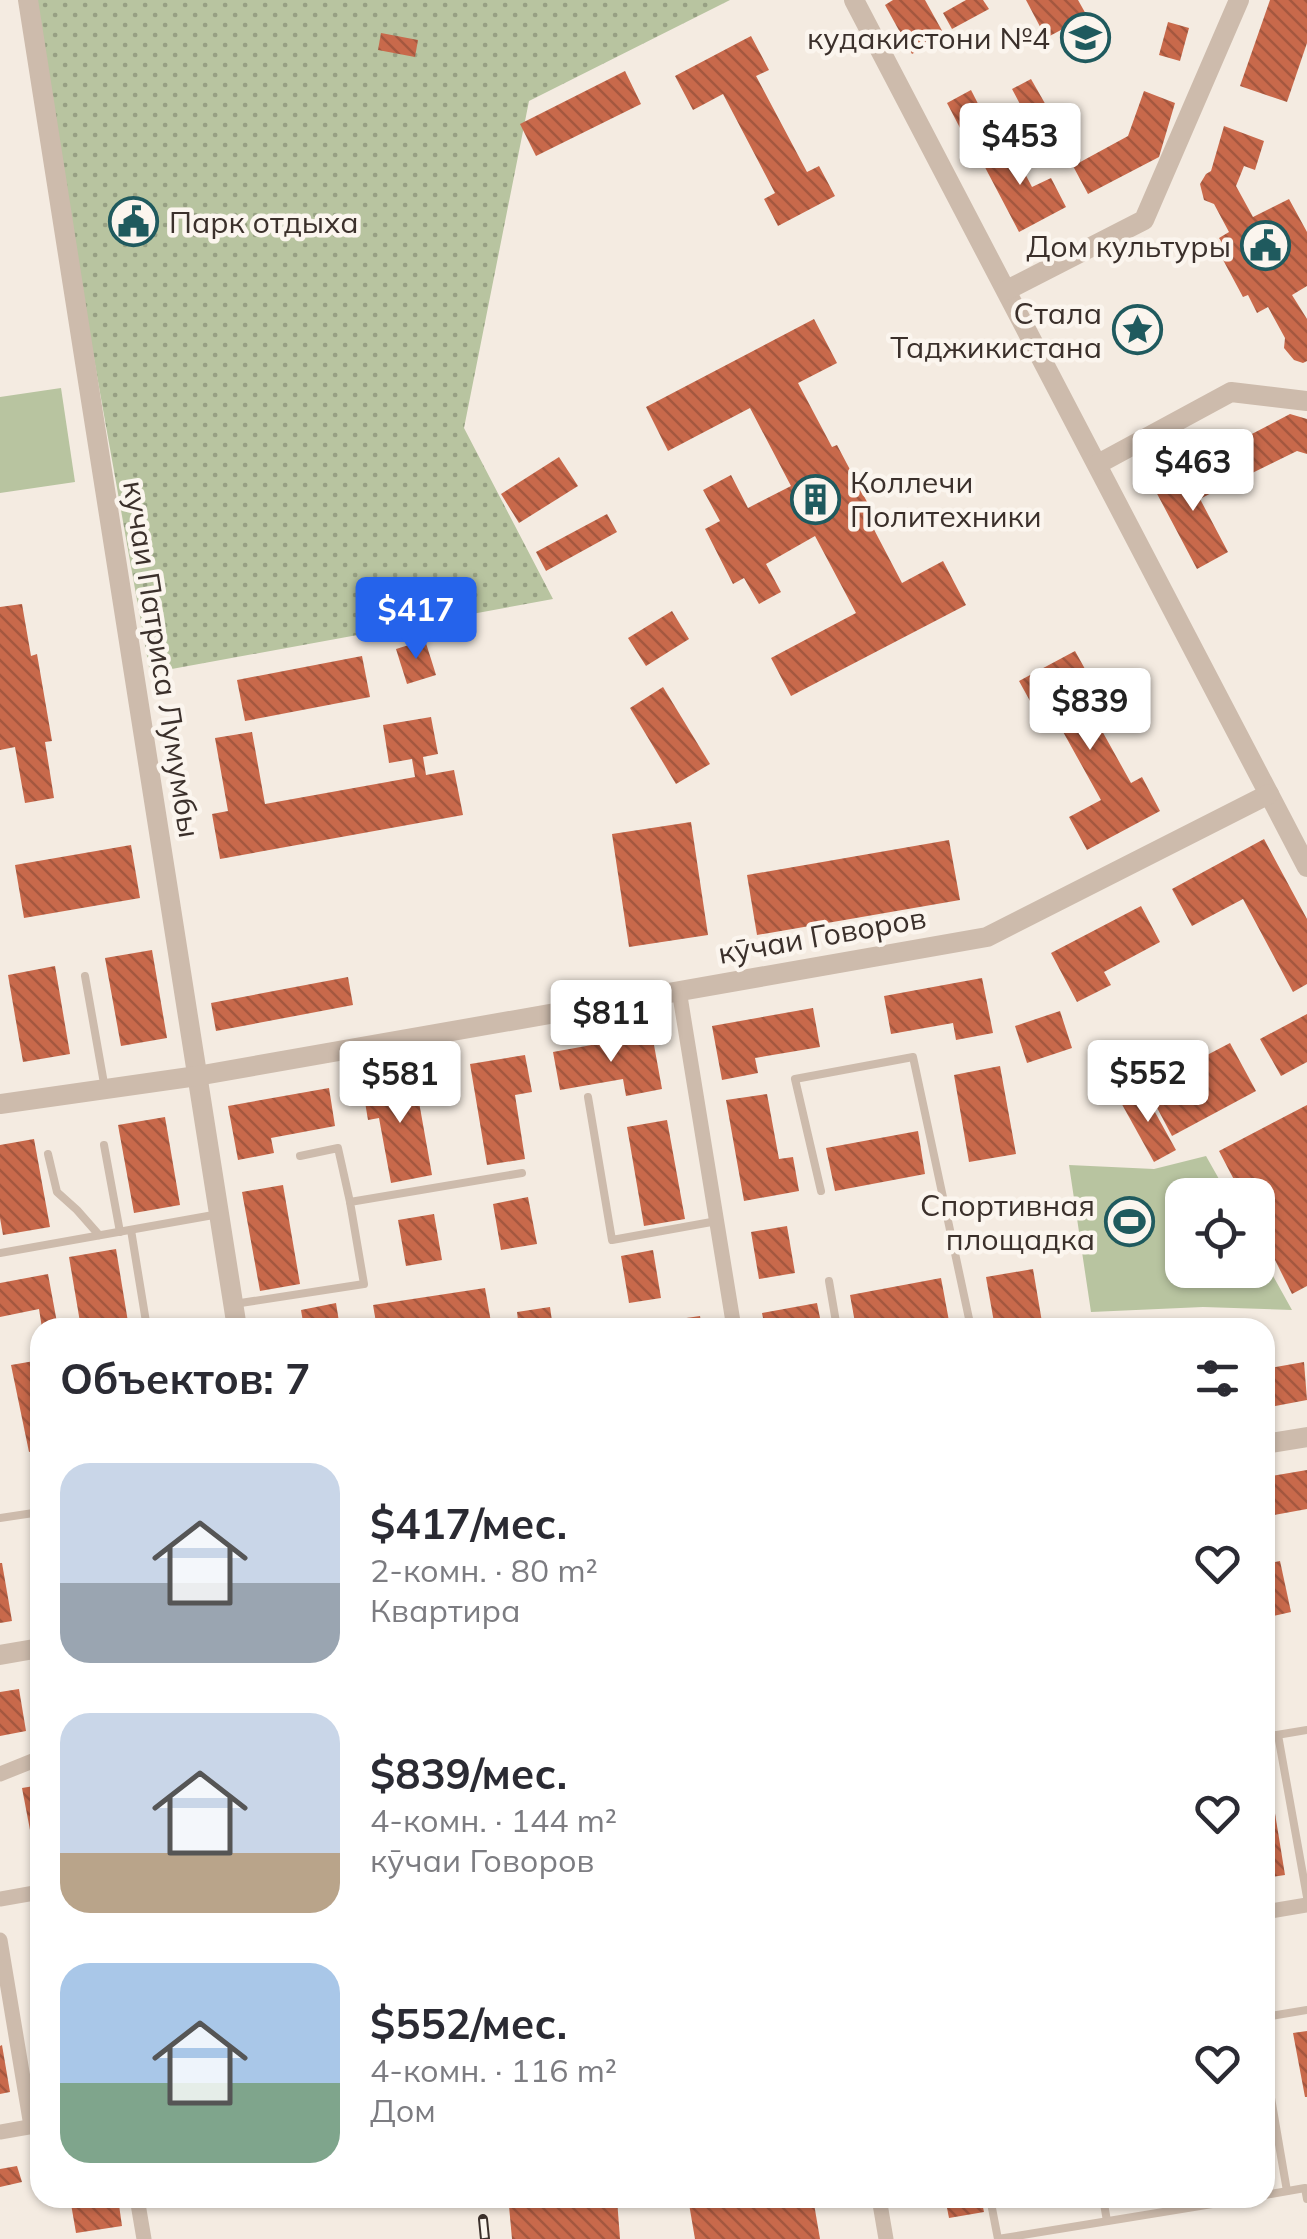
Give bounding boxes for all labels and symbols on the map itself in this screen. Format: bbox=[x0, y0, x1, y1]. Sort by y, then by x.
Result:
school or university icon: кудакистони №4 bbox=[1059, 12, 1111, 64]
place label: кудакистони №4 bbox=[807, 19, 1050, 57]
pin: $453 bbox=[961, 103, 1079, 188]
public building icon: Парк отдыха bbox=[108, 196, 160, 248]
place label: Парк отдыха bbox=[169, 203, 359, 241]
public building icon: Дом культуры bbox=[1240, 220, 1292, 272]
place label: Дом культуры bbox=[1026, 227, 1231, 265]
place label: Стала Таджикистана bbox=[890, 294, 1102, 366]
place icon: Стала Таджикистана bbox=[1111, 304, 1163, 356]
pin: $463 bbox=[1134, 429, 1252, 514]
place label: Коллечи Политехники bbox=[850, 463, 1042, 535]
building icon: Коллечи Политехники bbox=[789, 473, 841, 525]
street label: кучаи Патриса Лумумбы bbox=[115, 478, 209, 840]
pin: $417 bbox=[357, 577, 475, 662]
pin: $839 bbox=[1031, 668, 1149, 753]
street label: кӯчаи Говоров bbox=[715, 898, 929, 972]
pin: $811 bbox=[552, 980, 670, 1065]
pin: $552 bbox=[1089, 1040, 1207, 1125]
pin: $581 bbox=[341, 1041, 459, 1126]
place label: Спортивная площадка bbox=[920, 1186, 1095, 1258]
sports icon: Спортивная площадка bbox=[1104, 1196, 1156, 1248]

